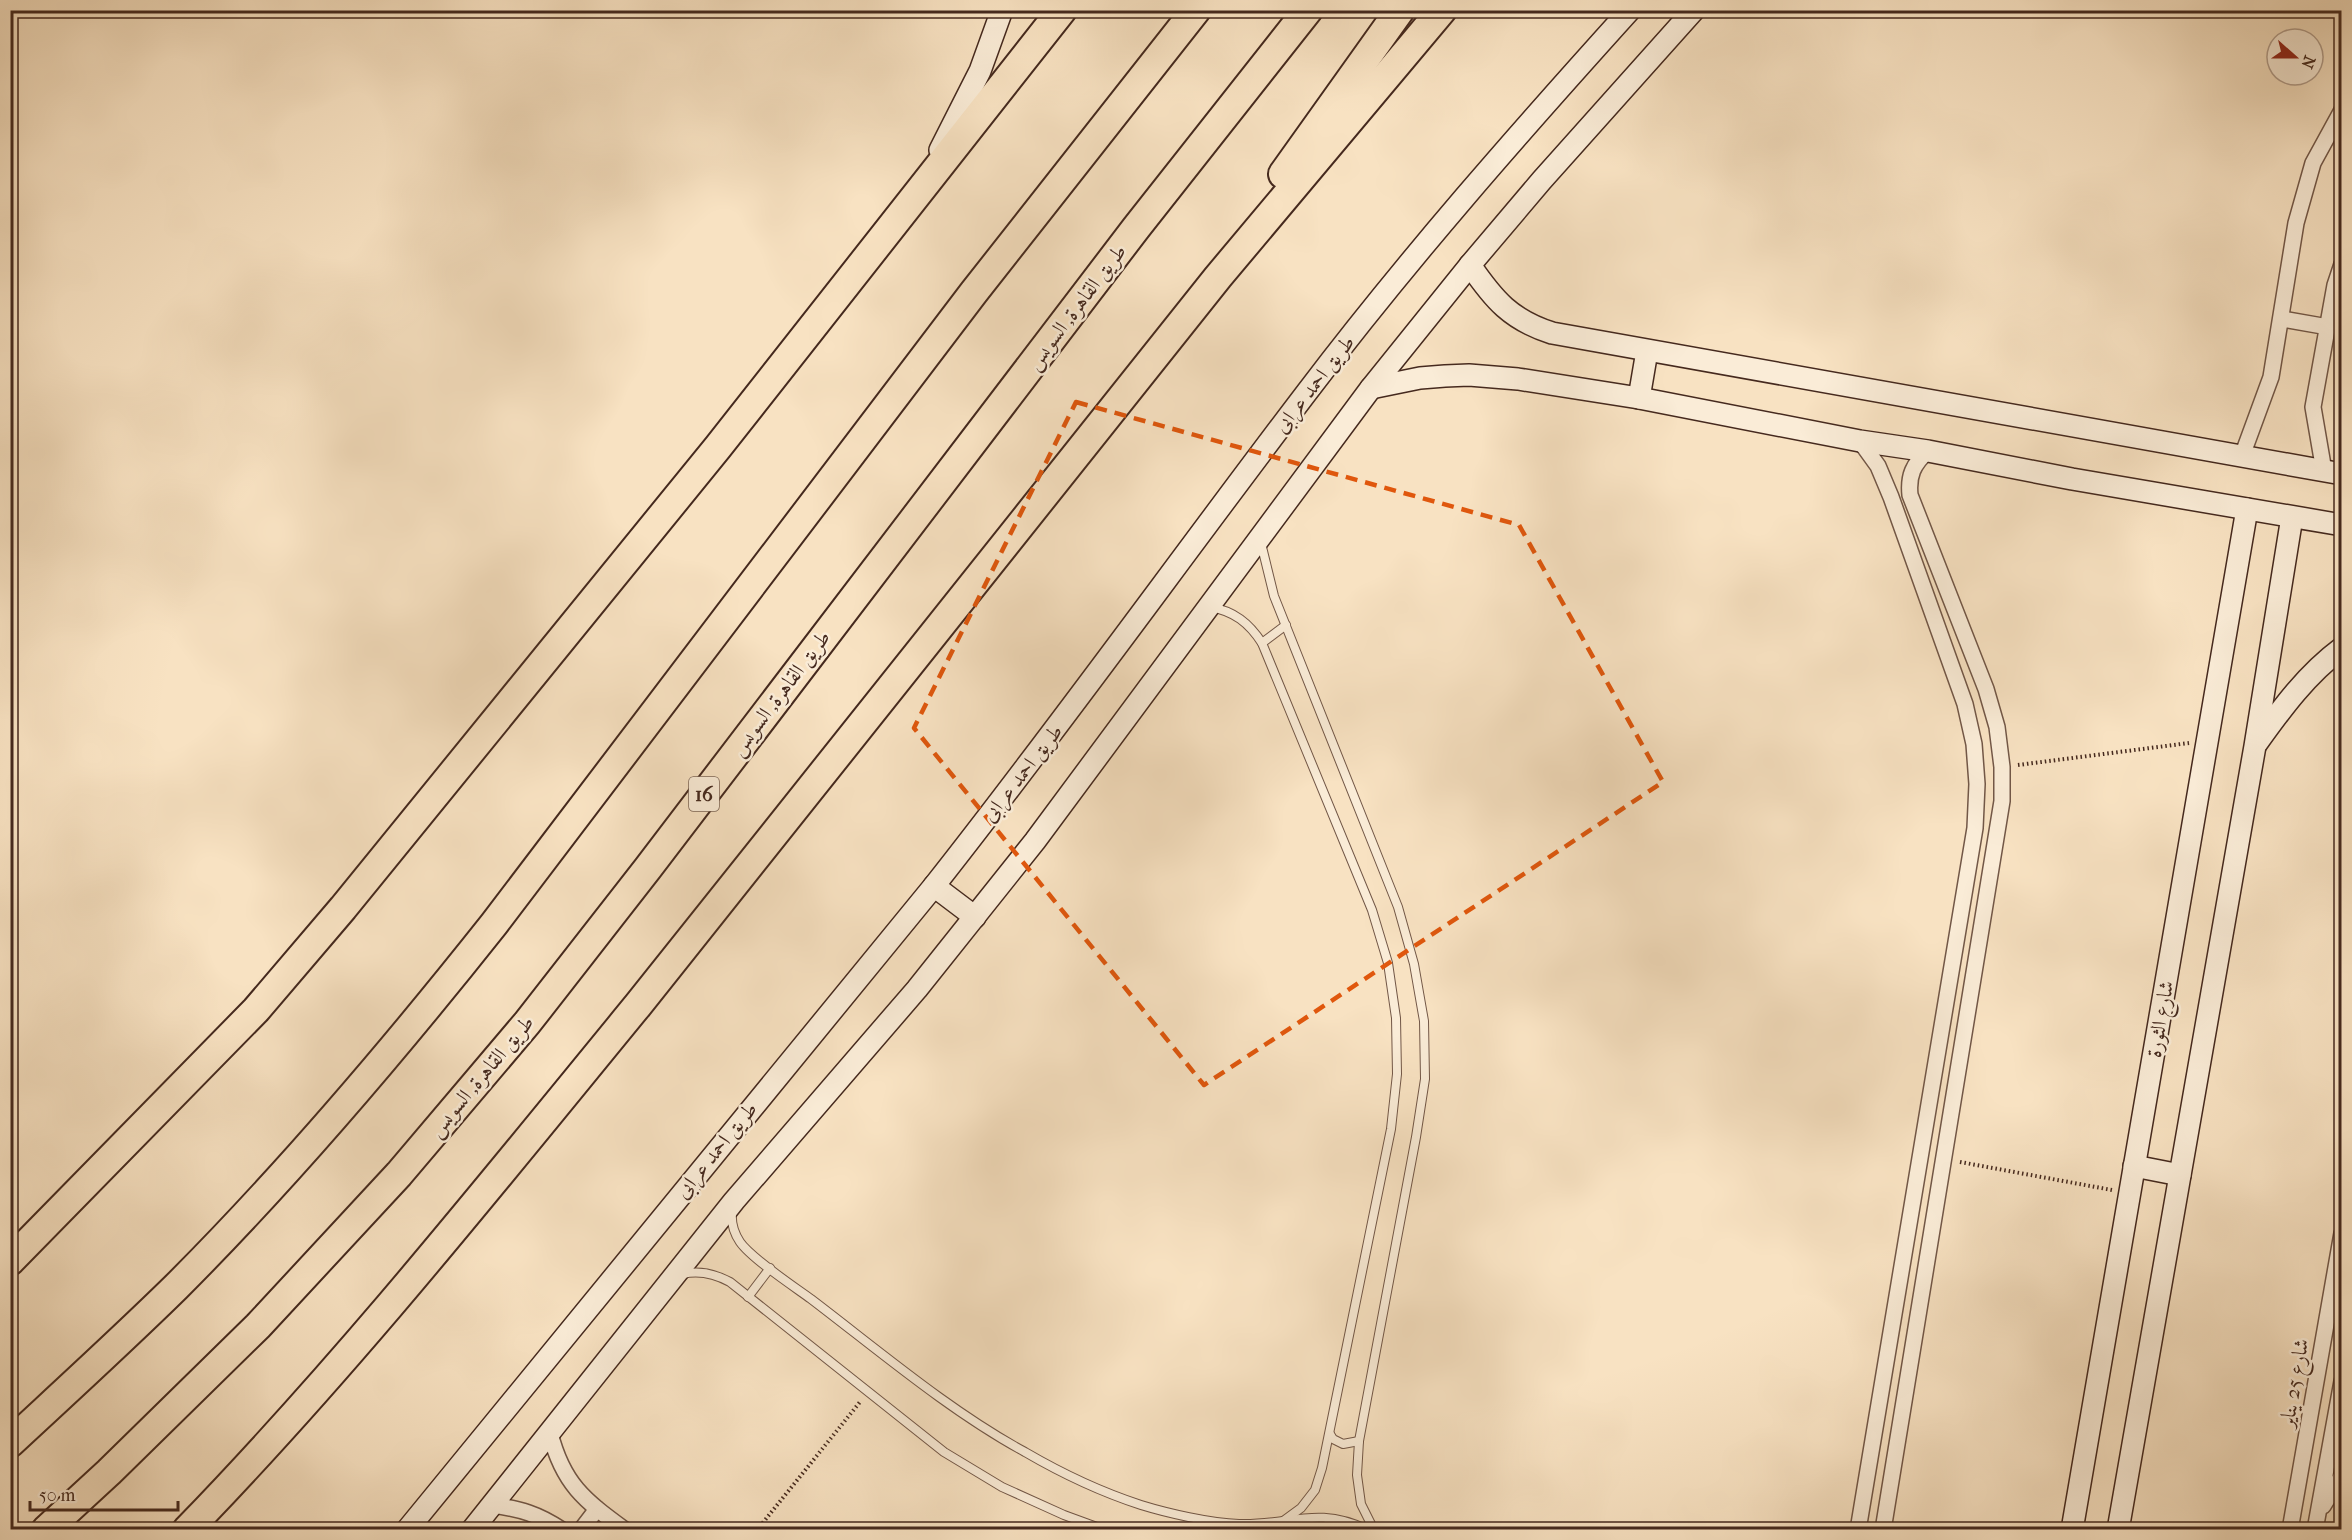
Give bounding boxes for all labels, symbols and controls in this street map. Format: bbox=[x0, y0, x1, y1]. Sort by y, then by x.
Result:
north arrow bbox=[2265, 27, 2325, 87]
text: N bbox=[2297, 53, 2320, 72]
street label: طريق القاهرة, السويس bbox=[1021, 239, 1133, 376]
street label: طريق احمد عرابى bbox=[1268, 330, 1362, 439]
street label: طريق القاهرة, السويس bbox=[725, 625, 837, 762]
street label: طريق احمد عرابى bbox=[976, 719, 1070, 828]
road number: 16 bbox=[689, 777, 719, 811]
street label: شارع الثورة bbox=[2141, 979, 2184, 1060]
street label: طريق القاهرة, السويس bbox=[423, 1010, 540, 1143]
street label: طريق احمد عرابى bbox=[670, 1097, 765, 1205]
street label: شارع 25 يناير bbox=[2274, 1337, 2320, 1432]
scale bar bbox=[30, 1474, 178, 1512]
text: 50 m bbox=[39, 1485, 76, 1506]

